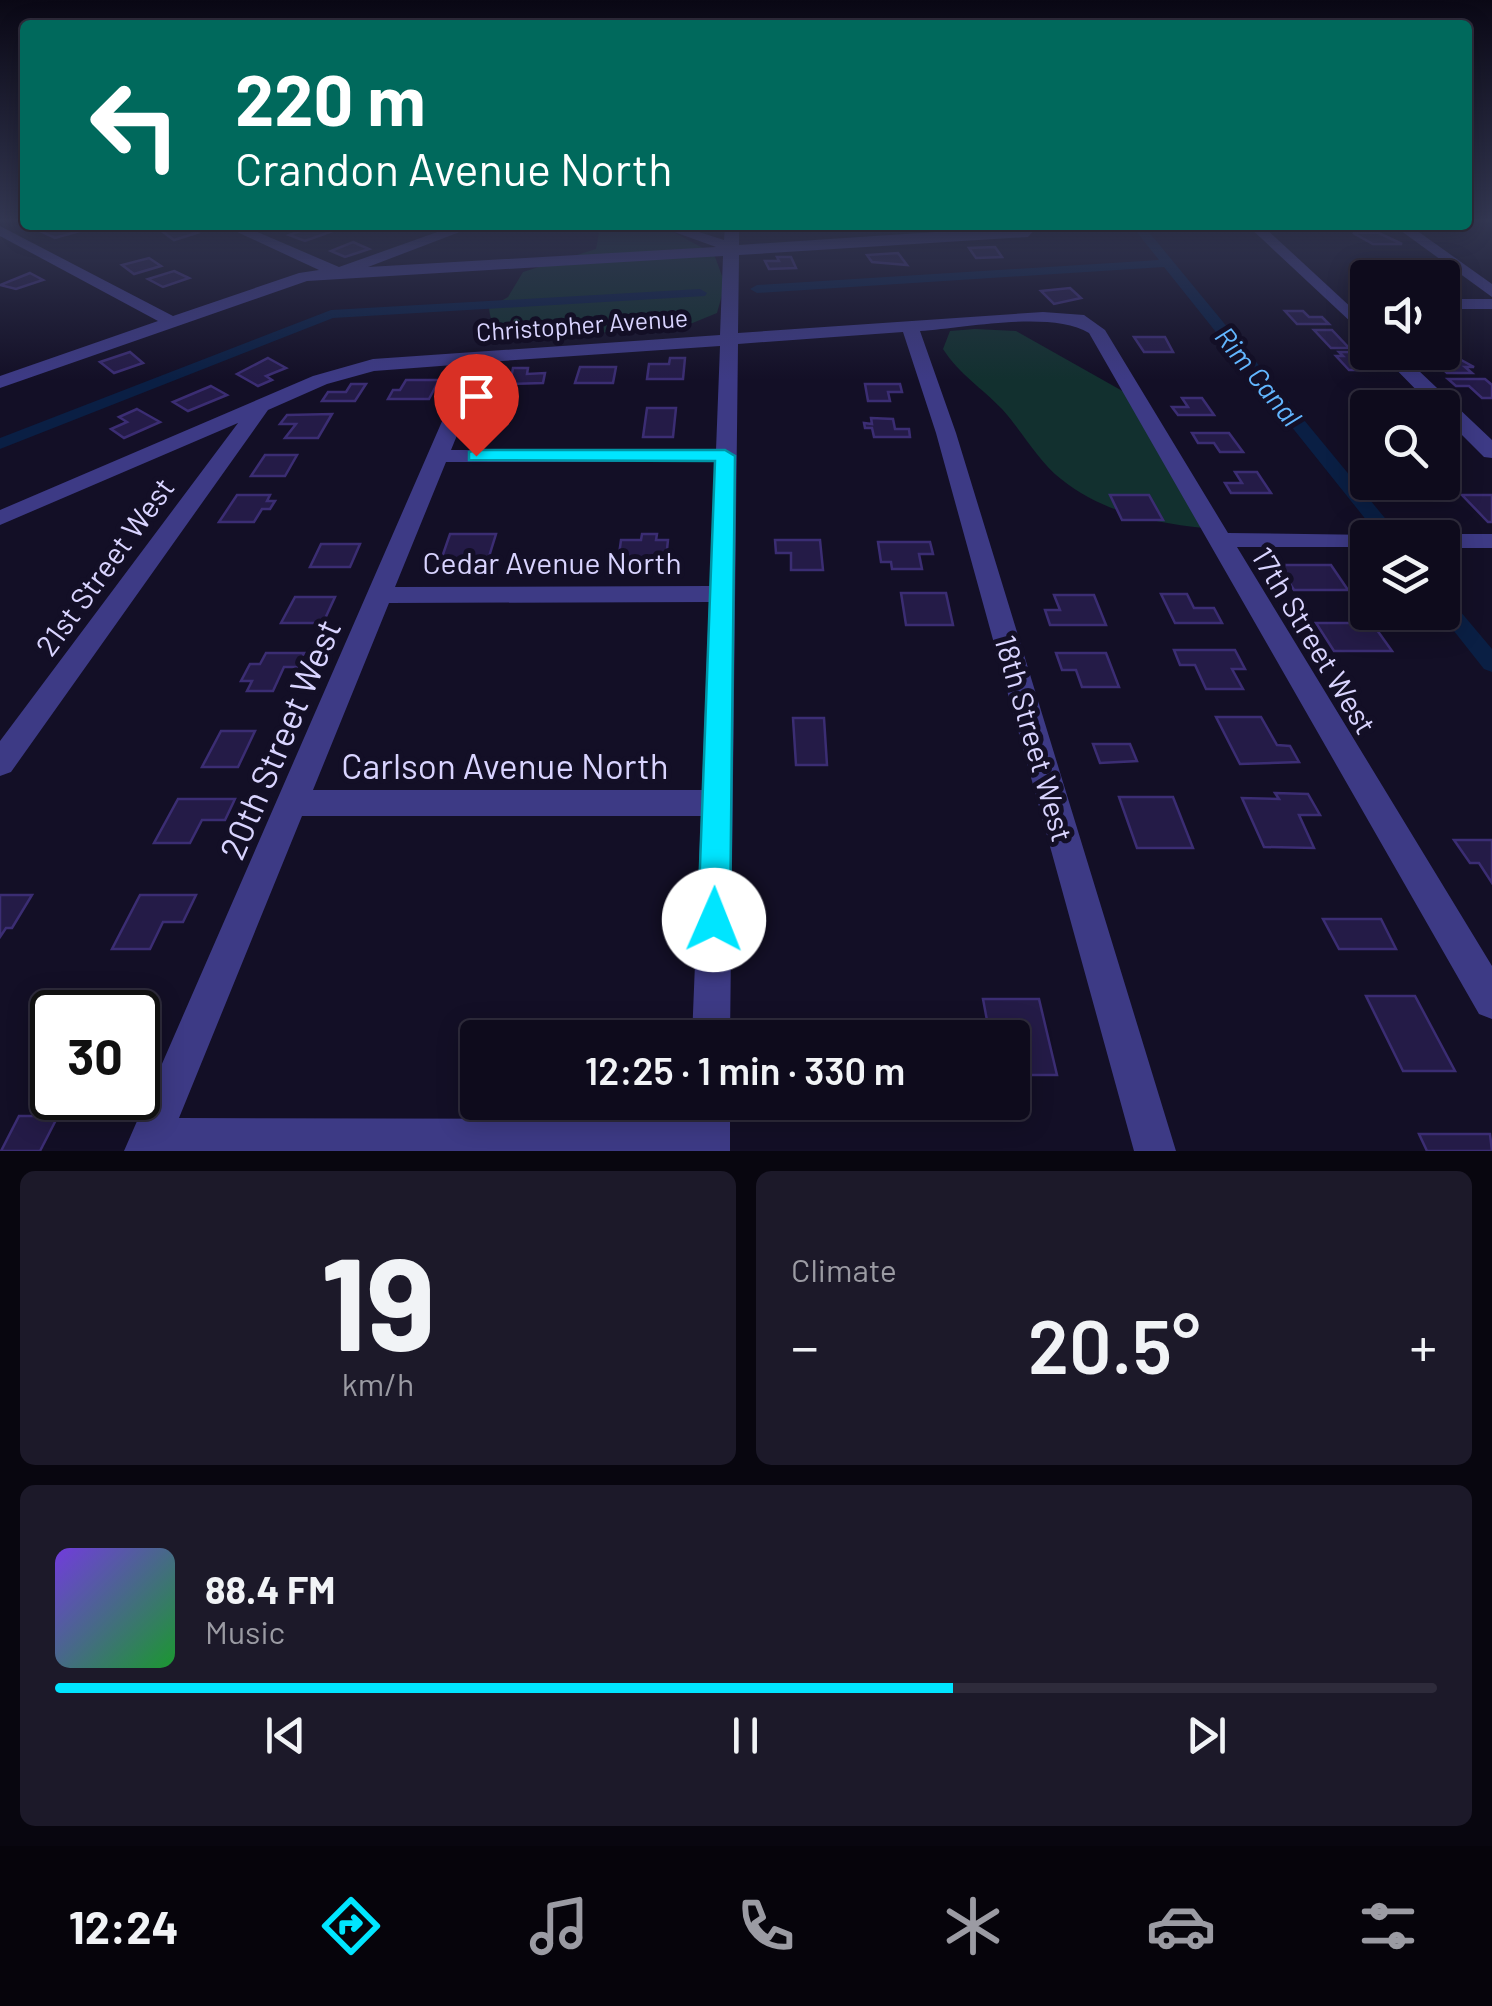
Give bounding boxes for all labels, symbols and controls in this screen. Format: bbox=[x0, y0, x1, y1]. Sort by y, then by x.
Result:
text: 220 m bbox=[235, 56, 426, 140]
icon: left bbox=[70, 60, 200, 190]
text: Crandon Avenue North bbox=[235, 141, 673, 195]
map controls bbox=[1350, 260, 1460, 630]
button: sound bbox=[1350, 260, 1460, 370]
street label: Christopher Avenue bbox=[475, 302, 689, 346]
water label: Rim Canal bbox=[1209, 319, 1309, 433]
pin bbox=[434, 354, 519, 457]
icon: arrive bbox=[449, 369, 504, 424]
button: search bbox=[1350, 390, 1460, 500]
street label: 21st Street West bbox=[27, 470, 181, 662]
button: layers bbox=[1350, 520, 1460, 630]
street label: 17th Street West bbox=[1245, 540, 1385, 740]
street label: Cedar Avenue North bbox=[422, 544, 682, 580]
street label: 20th Street West bbox=[210, 613, 348, 865]
street label: 18th Street West bbox=[988, 631, 1082, 845]
street label: Carlson Avenue North bbox=[341, 744, 669, 786]
position arrow bbox=[662, 868, 766, 972]
speed limit sign: 30 bbox=[30, 990, 160, 1120]
text: 12:25 · 1 min · 330 m bbox=[585, 1047, 905, 1093]
text: 19 bbox=[320, 1221, 436, 1377]
text: Climate bbox=[791, 1250, 897, 1288]
text: 20.5° bbox=[1028, 1299, 1200, 1389]
text: − bbox=[791, 1312, 819, 1378]
text: + bbox=[1409, 1312, 1437, 1378]
text: km/h bbox=[342, 1364, 414, 1402]
text: 88.4 FM bbox=[205, 1566, 335, 1612]
text: Music bbox=[205, 1612, 285, 1650]
icon: previous bbox=[258, 1708, 313, 1763]
icon: pause bbox=[718, 1708, 773, 1763]
icon: next bbox=[1179, 1708, 1234, 1763]
icon: directions bbox=[316, 1891, 386, 1961]
icon: music bbox=[524, 1891, 594, 1961]
icon: phone bbox=[731, 1891, 801, 1961]
icon: climate bbox=[938, 1891, 1008, 1961]
icon: car bbox=[1146, 1891, 1216, 1961]
icon: filters bbox=[1353, 1891, 1423, 1961]
text: 12:24 bbox=[69, 1899, 179, 1953]

